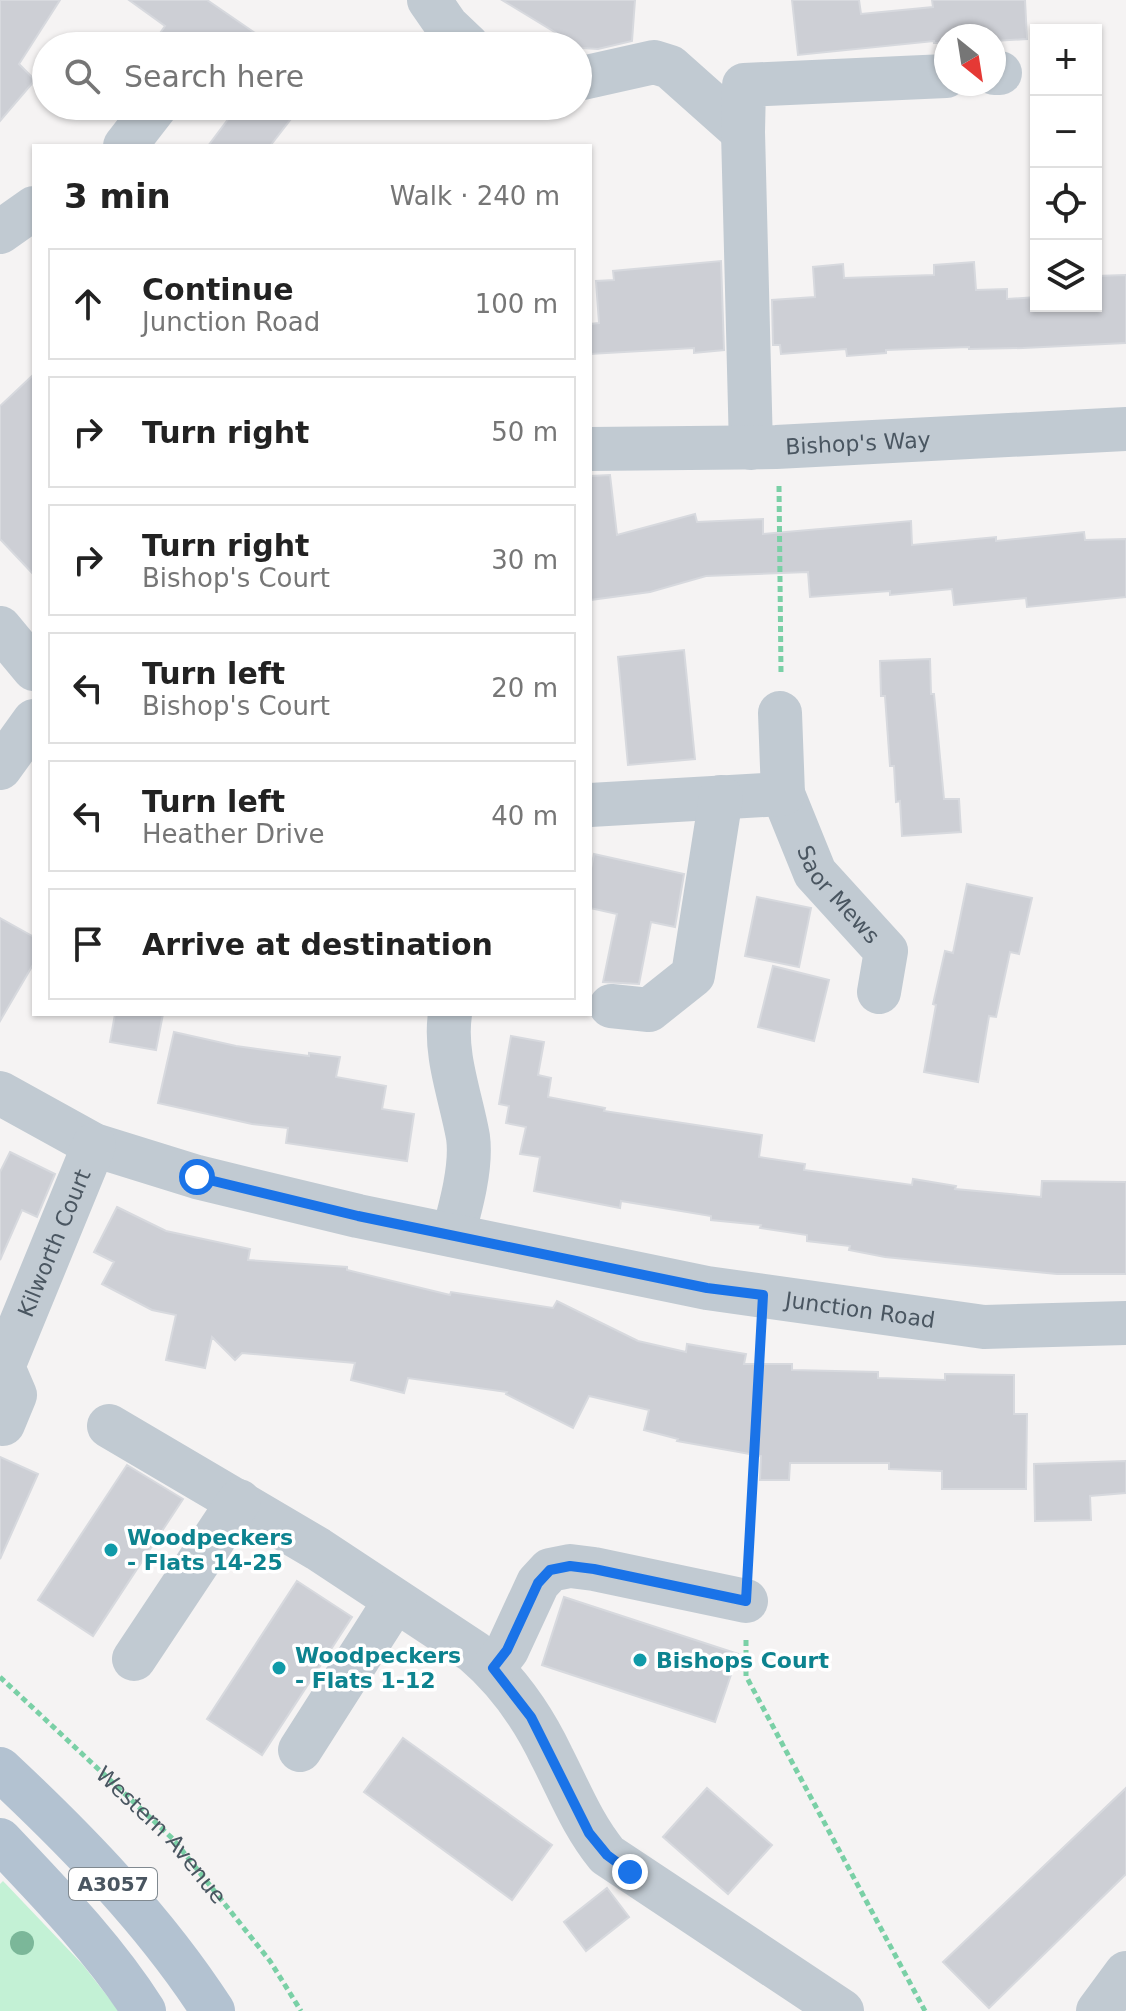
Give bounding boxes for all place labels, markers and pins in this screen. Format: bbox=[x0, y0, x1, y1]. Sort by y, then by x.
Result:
place label: Woodpeckers - Flats 14-25 bbox=[127, 1525, 293, 1575]
marker: Woodpeckers - Flats 14-25 bbox=[102, 1541, 120, 1559]
place label: Woodpeckers - Flats 1-12 bbox=[295, 1643, 461, 1693]
place label: Bishops Court bbox=[656, 1648, 829, 1673]
marker: Bishops Court bbox=[631, 1651, 649, 1669]
marker: Woodpeckers - Flats 1-12 bbox=[270, 1659, 288, 1677]

